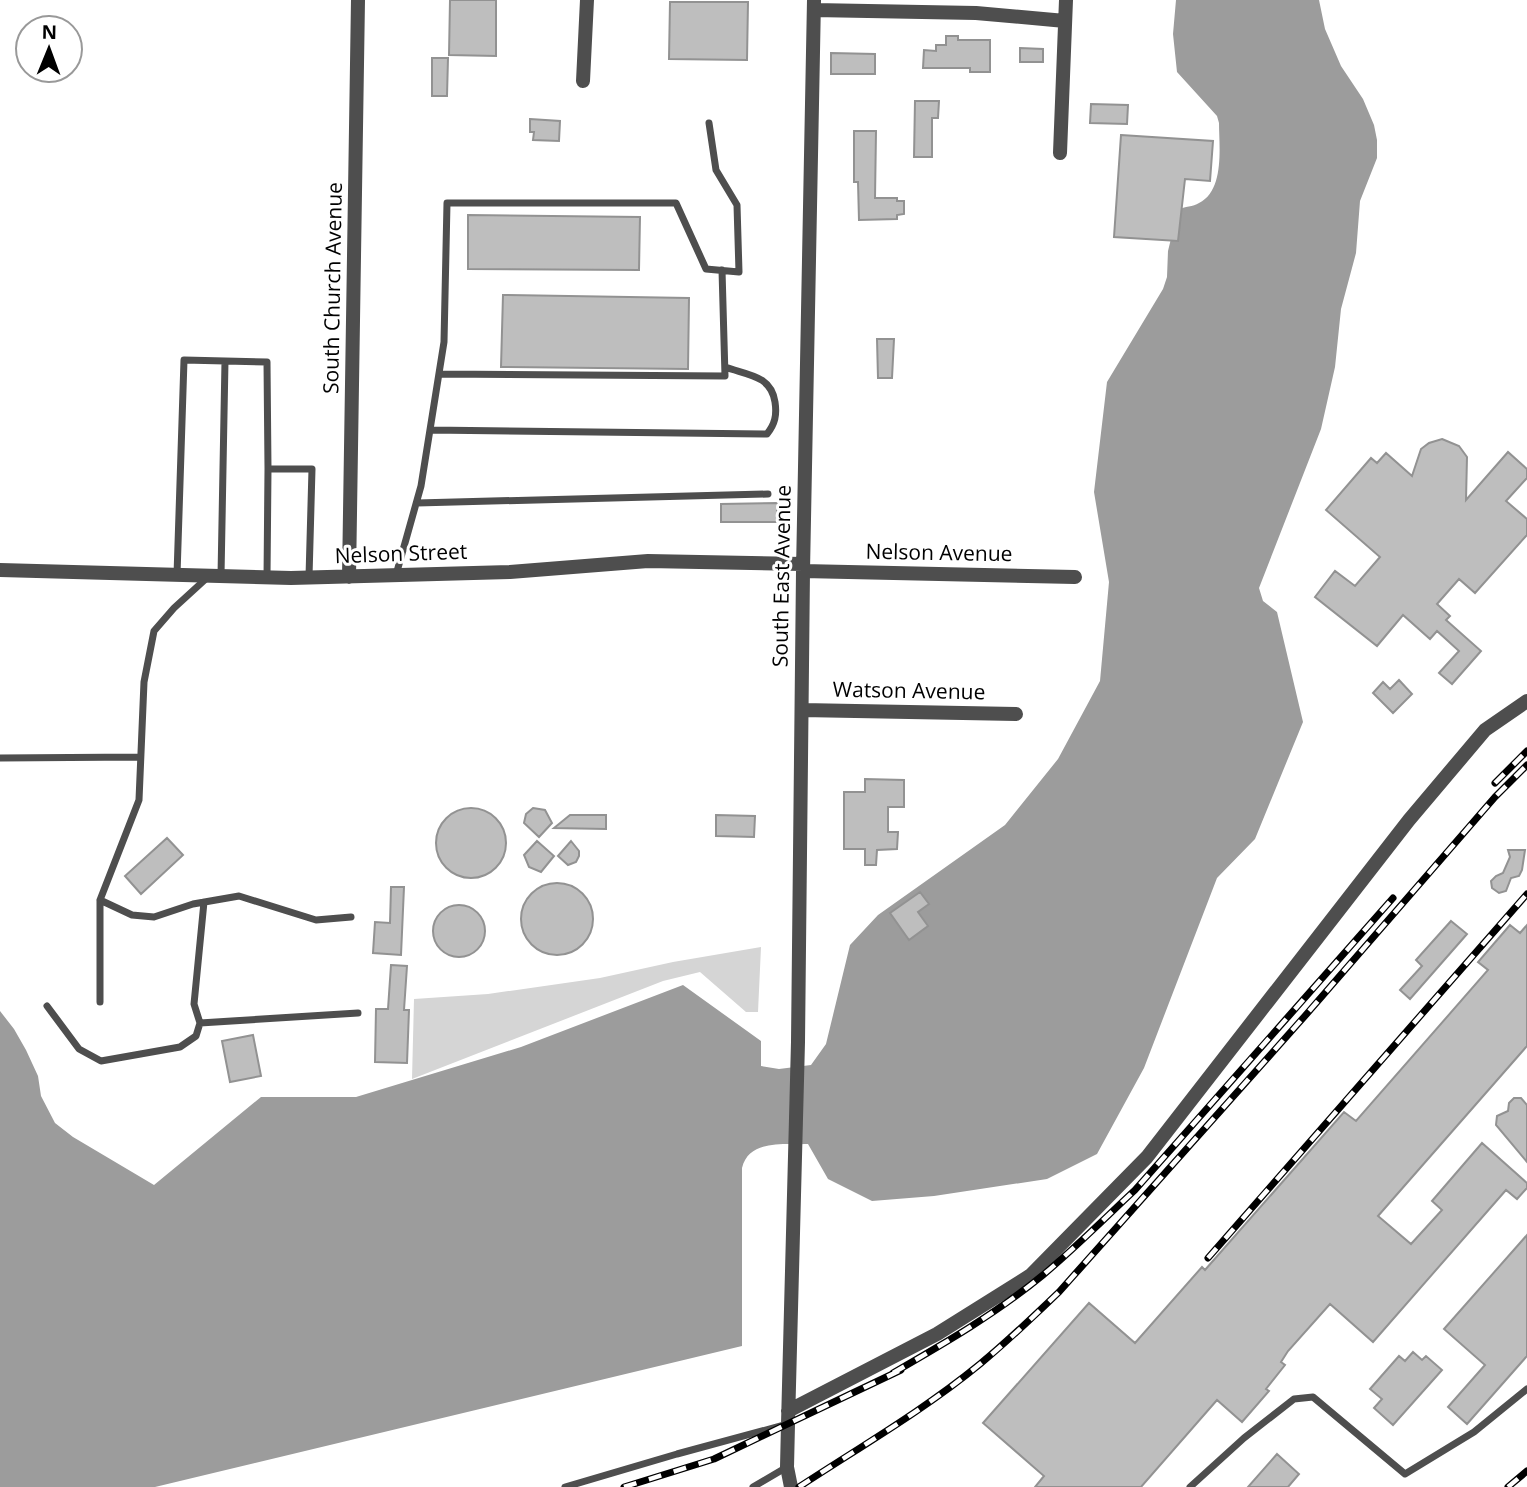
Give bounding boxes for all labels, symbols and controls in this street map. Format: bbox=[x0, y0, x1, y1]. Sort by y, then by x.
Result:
north arrow bbox=[14, 14, 84, 84]
text: N bbox=[41, 19, 57, 45]
street label: South Church Avenue bbox=[316, 182, 348, 394]
street label: South East Avenue bbox=[765, 485, 797, 667]
street label: Nelson Street bbox=[334, 537, 468, 569]
street label: Nelson Avenue bbox=[865, 537, 1013, 567]
street label: Watson Avenue bbox=[832, 675, 986, 705]

